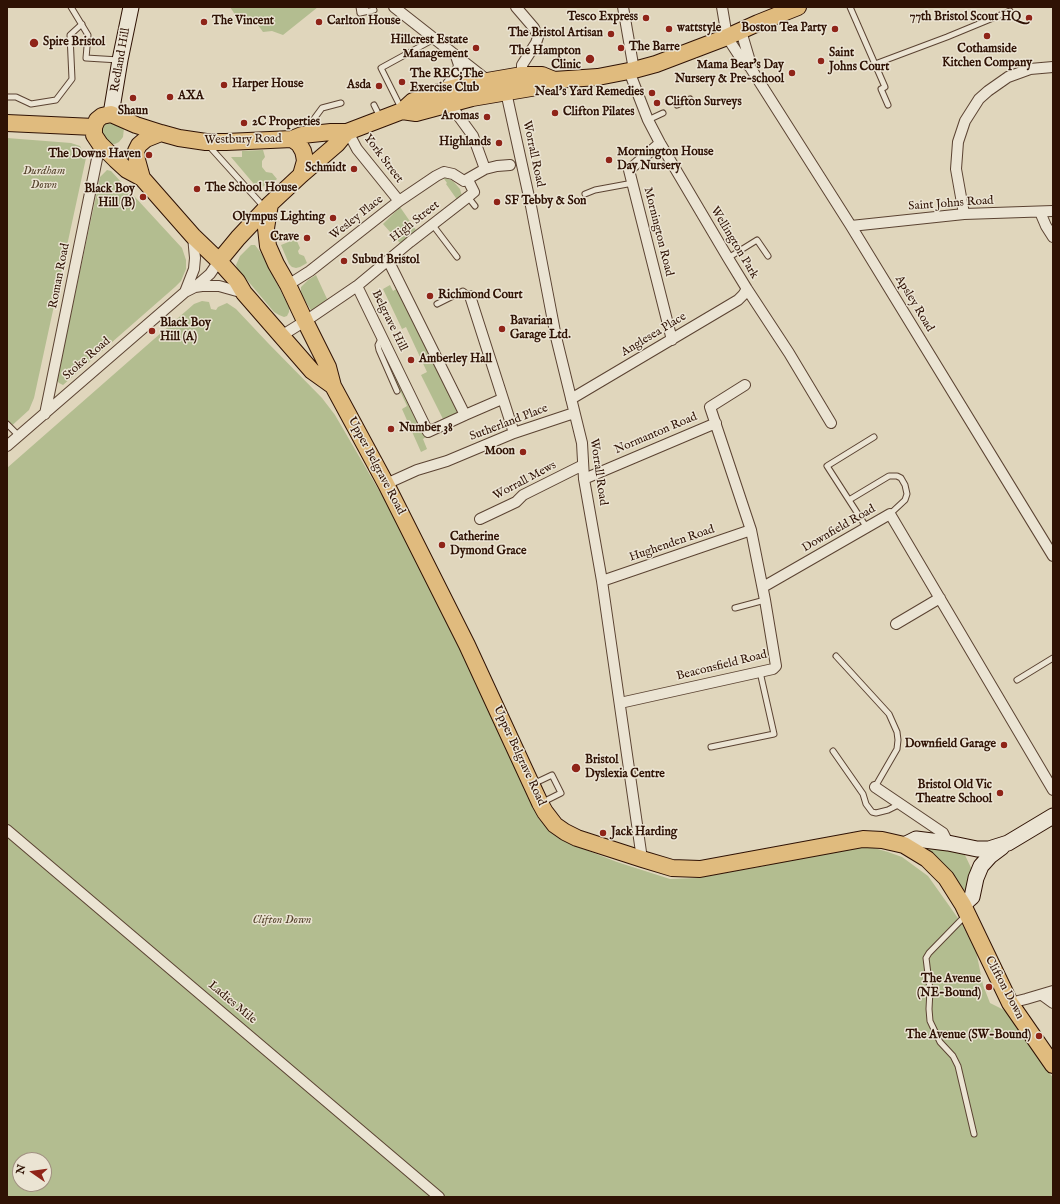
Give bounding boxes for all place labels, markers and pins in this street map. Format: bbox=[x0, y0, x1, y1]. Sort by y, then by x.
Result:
place label: Tesco Express bbox=[567, 11, 638, 25]
place label: 77th Bristol Scout HQ bbox=[910, 11, 1021, 25]
marker: Tesco Express bbox=[641, 13, 651, 23]
marker: 77th Bristol Scout HQ bbox=[1024, 13, 1034, 23]
place label: The Vincent bbox=[212, 15, 274, 29]
place label: Carlton House bbox=[327, 15, 400, 29]
marker: The Vincent bbox=[199, 17, 209, 27]
marker: Carlton House bbox=[314, 17, 324, 27]
place label: wattstyle bbox=[677, 22, 721, 36]
place label: Boston Tea Party bbox=[741, 22, 827, 36]
marker: wattstyle bbox=[664, 24, 674, 34]
marker: Boston Tea Party bbox=[830, 24, 840, 34]
place label: The Bristol Artisan bbox=[508, 27, 603, 41]
marker: The Bristol Artisan bbox=[606, 29, 616, 39]
marker: Cothamside Kitchen Company bbox=[982, 31, 992, 41]
place label: Hillcrest Estate Management bbox=[390, 34, 468, 62]
place label: Spire Bristol bbox=[43, 36, 105, 50]
marker: Spire Bristol bbox=[28, 37, 40, 49]
place label: The Barre bbox=[629, 41, 680, 55]
marker: Hillcrest Estate Management bbox=[471, 43, 481, 53]
marker: The Barre bbox=[616, 43, 626, 53]
place label: Cothamside Kitchen Company bbox=[942, 43, 1032, 71]
place label: The Hampton Clinic bbox=[510, 45, 581, 73]
place label: Saint Johns Court bbox=[829, 47, 889, 75]
marker: The Hampton Clinic bbox=[584, 53, 596, 65]
marker: Saint Johns Court bbox=[816, 56, 826, 66]
place label: Mama Bear's Day Nursery & Pre-school bbox=[675, 59, 784, 87]
place label: The REC;The Exercise Club bbox=[410, 68, 483, 96]
marker: Mama Bear's Day Nursery & Pre-school bbox=[787, 68, 797, 78]
marker: The REC;The Exercise Club bbox=[397, 77, 407, 87]
place label: Harper House bbox=[232, 78, 303, 92]
place label: Asda bbox=[347, 79, 371, 93]
marker: Harper House bbox=[219, 80, 229, 90]
marker: Asda bbox=[374, 81, 384, 91]
place label: Neal's Yard Remedies bbox=[535, 86, 644, 100]
marker: Neal's Yard Remedies bbox=[647, 88, 657, 98]
place label: AXA bbox=[178, 90, 204, 104]
marker: AXA bbox=[165, 92, 175, 102]
marker: Shaun bbox=[128, 93, 138, 103]
place label: Clifton Surveys bbox=[665, 96, 742, 110]
marker: Clifton Surveys bbox=[652, 98, 662, 108]
place label: Shaun bbox=[118, 105, 148, 119]
place label: Clifton Pilates bbox=[563, 106, 634, 120]
marker: Clifton Pilates bbox=[550, 108, 560, 118]
place label: Aromas bbox=[441, 110, 479, 124]
marker: Aromas bbox=[482, 112, 492, 122]
place label: 2C Properties bbox=[252, 116, 320, 130]
marker: 2C Properties bbox=[239, 118, 249, 128]
place label: Highlands bbox=[439, 136, 491, 150]
marker: Highlands bbox=[494, 138, 504, 148]
place label: Mornington House Day Nursery bbox=[617, 146, 714, 174]
place label: The Downs Haven bbox=[48, 148, 141, 162]
marker: The Downs Haven bbox=[144, 150, 154, 160]
marker: Mornington House Day Nursery bbox=[604, 155, 614, 165]
place label: Schmidt bbox=[305, 162, 346, 176]
marker: Schmidt bbox=[349, 164, 359, 174]
place label: The School House bbox=[205, 182, 297, 196]
place label: Black Boy Hill (B) bbox=[84, 183, 135, 211]
marker: The School House bbox=[192, 184, 202, 194]
marker: Black Boy Hill (B) bbox=[138, 192, 148, 202]
place label: SF Tebby & Son bbox=[505, 195, 586, 209]
marker: SF Tebby & Son bbox=[492, 197, 502, 207]
place label: Olympus Lighting bbox=[232, 211, 325, 225]
marker: Olympus Lighting bbox=[328, 213, 338, 223]
place label: Crave bbox=[270, 231, 299, 245]
marker: Crave bbox=[302, 233, 312, 243]
place label: Subud Bristol bbox=[352, 254, 420, 268]
marker: Subud Bristol bbox=[339, 256, 349, 266]
place label: Richmond Court bbox=[438, 289, 523, 303]
marker: Richmond Court bbox=[425, 291, 435, 301]
place label: Bavarian Garage Ltd. bbox=[510, 315, 571, 343]
place label: Black Boy Hill (A) bbox=[160, 317, 211, 345]
marker: Bavarian Garage Ltd. bbox=[497, 324, 507, 334]
marker: Black Boy Hill (A) bbox=[147, 326, 157, 336]
place label: Amberley Hall bbox=[419, 353, 492, 367]
marker: Amberley Hall bbox=[406, 355, 416, 365]
place label: Number 38 bbox=[399, 422, 453, 436]
marker: Number 38 bbox=[386, 424, 396, 434]
place label: Moon bbox=[485, 445, 515, 459]
marker: Moon bbox=[518, 447, 528, 457]
place label: Catherine Dymond Grace bbox=[450, 531, 526, 559]
marker: Catherine Dymond Grace bbox=[437, 540, 447, 550]
place label: Downfield Garage bbox=[905, 738, 996, 752]
marker: Downfield Garage bbox=[999, 740, 1009, 750]
place label: Bristol Dyslexia Centre bbox=[585, 754, 665, 782]
marker: Bristol Dyslexia Centre bbox=[570, 762, 582, 774]
place label: Bristol Old Vic Theatre School bbox=[916, 779, 992, 807]
marker: Bristol Old Vic Theatre School bbox=[995, 788, 1005, 798]
place label: Jack Harding bbox=[611, 826, 677, 840]
marker: Jack Harding bbox=[598, 828, 608, 838]
place label: The Avenue (NE-Bound) bbox=[917, 973, 981, 1001]
marker: The Avenue (NE-Bound) bbox=[984, 982, 994, 992]
place label: The Avenue (SW-Bound) bbox=[906, 1029, 1031, 1043]
marker: The Avenue (SW-Bound) bbox=[1034, 1031, 1044, 1041]

